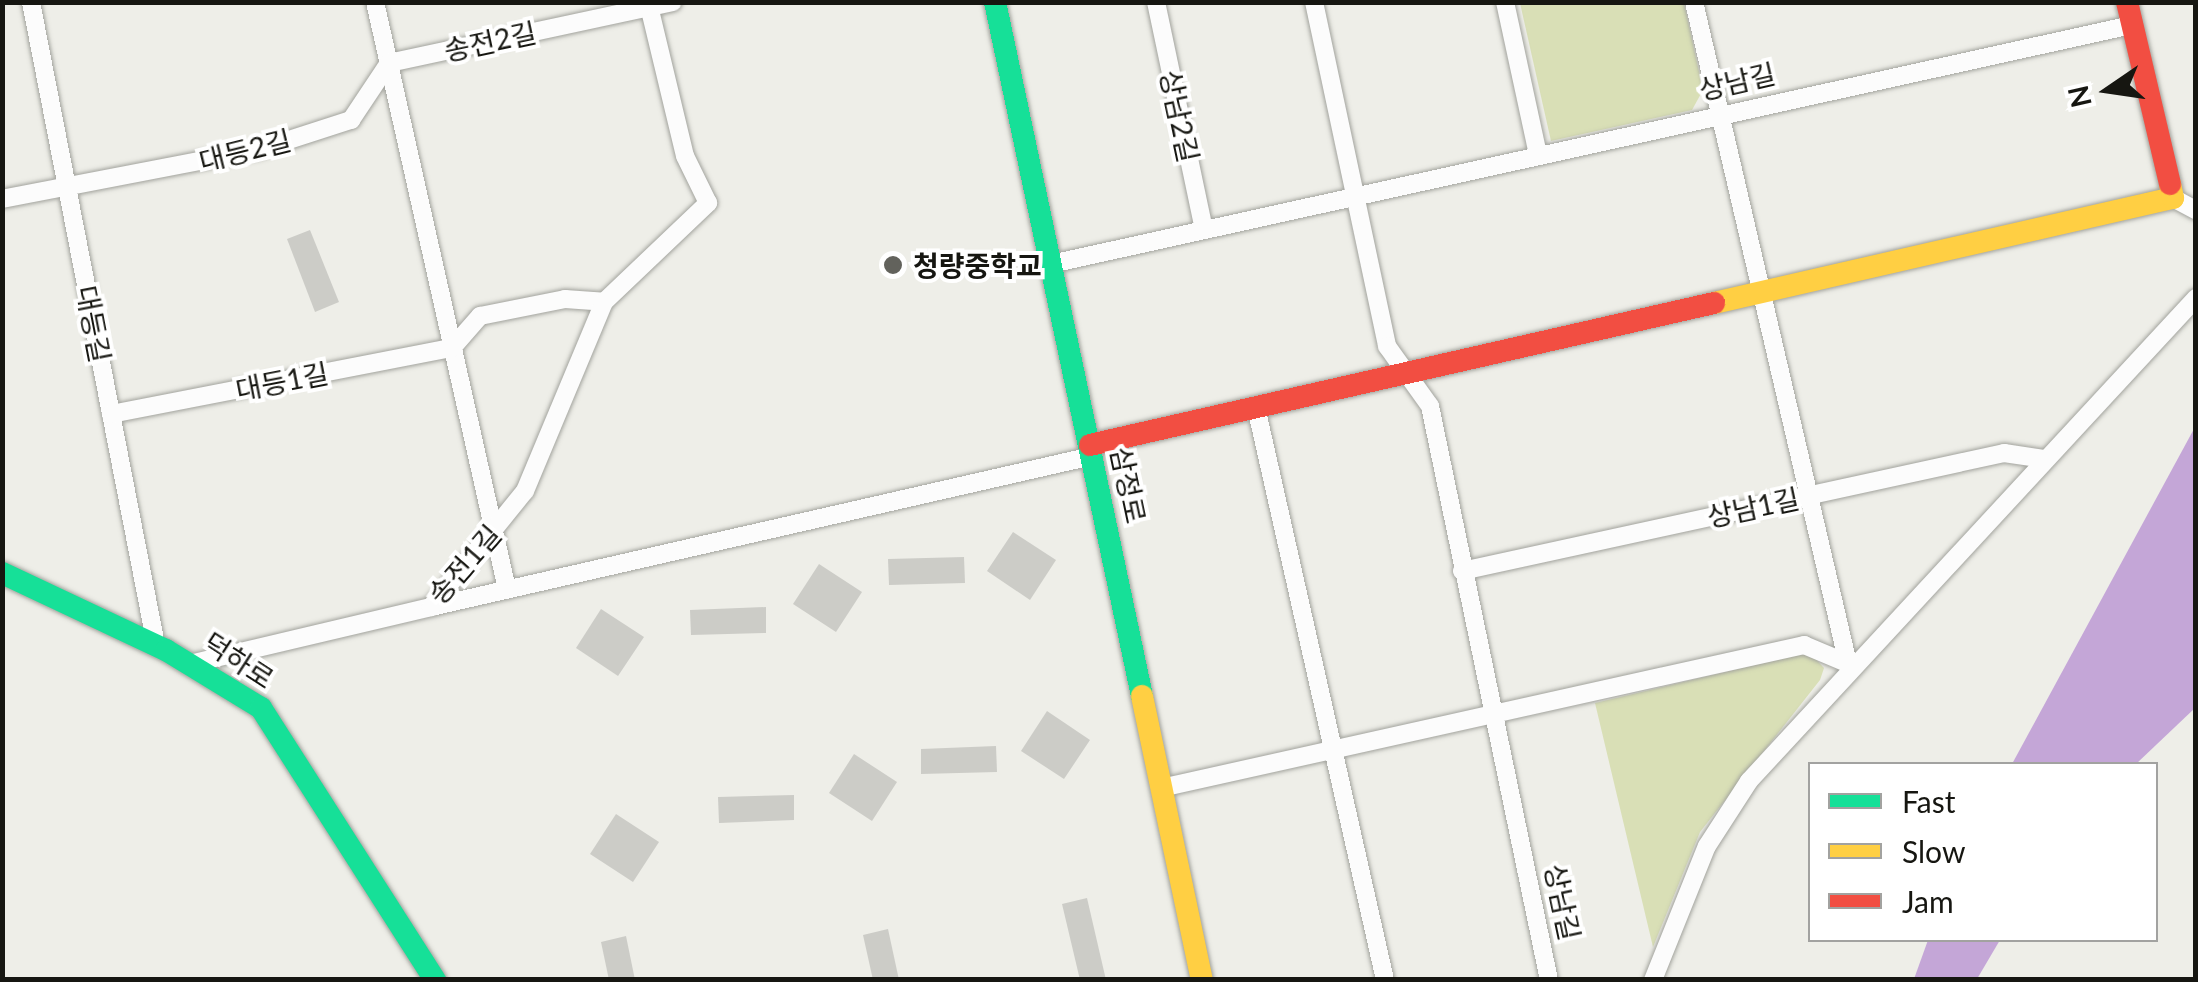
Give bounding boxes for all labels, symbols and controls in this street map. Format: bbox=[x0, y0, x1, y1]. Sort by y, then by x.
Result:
street label: 송전2길 bbox=[441, 15, 539, 67]
north arrow bbox=[2058, 40, 2158, 140]
street label: 상남길 bbox=[1696, 56, 1778, 106]
street label: 상남2길 bbox=[1154, 67, 1206, 165]
text: N bbox=[2060, 82, 2098, 111]
street label: 대등2길 bbox=[196, 122, 294, 178]
place label: 청량중학교 bbox=[913, 248, 1042, 282]
marker: 청량중학교 bbox=[882, 254, 904, 276]
street label: 대등길 bbox=[70, 283, 118, 365]
street label: 대등1길 bbox=[233, 356, 331, 406]
street label: 삼정로 bbox=[1105, 444, 1153, 526]
street label: 상남1길 bbox=[1704, 481, 1802, 533]
street label: 송전1길 bbox=[421, 518, 507, 610]
street label: 덕하로 bbox=[197, 625, 281, 695]
legend bbox=[1808, 762, 2158, 942]
text: Fast bbox=[1902, 783, 1956, 819]
text: Slow bbox=[1902, 833, 1965, 869]
street label: 상남길 bbox=[1539, 861, 1587, 943]
text: Jam bbox=[1902, 883, 1954, 919]

